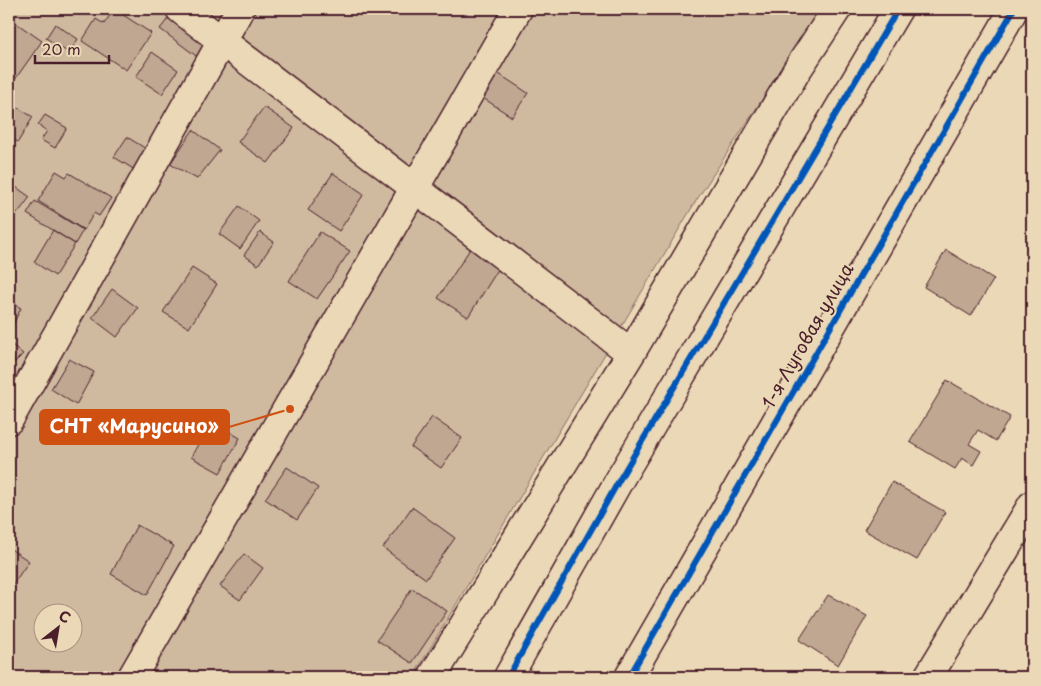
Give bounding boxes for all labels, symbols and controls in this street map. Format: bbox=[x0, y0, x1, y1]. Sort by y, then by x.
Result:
scale bar bbox=[35, 32, 109, 64]
text: 20 m bbox=[42, 37, 81, 60]
street label: 1-я Луговая улица bbox=[754, 257, 860, 413]
callout: СНТ «Марусино» bbox=[40, 410, 229, 444]
text: СНТ «Марусино» bbox=[50, 411, 218, 439]
north arrow bbox=[32, 604, 82, 654]
text: С bbox=[55, 605, 75, 628]

